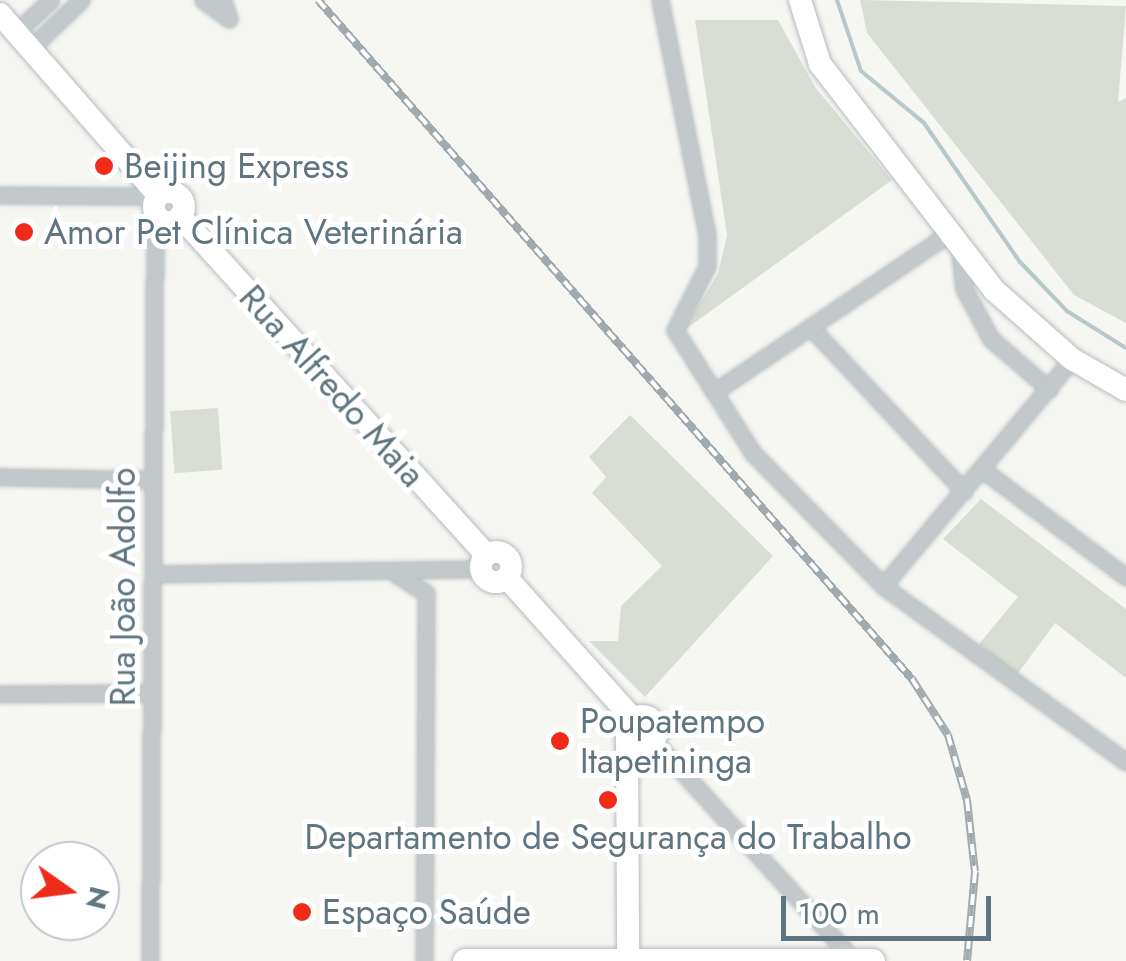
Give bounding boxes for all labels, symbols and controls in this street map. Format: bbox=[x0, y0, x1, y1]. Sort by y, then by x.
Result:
place label: Beijing Express bbox=[124, 145, 349, 187]
marker: Beijing Express bbox=[93, 155, 115, 177]
place label: Amor Pet Clínica Veterinária bbox=[44, 211, 463, 253]
marker: Amor Pet Clínica Veterinária bbox=[13, 221, 35, 243]
street label: Rua Alfredo Maia bbox=[231, 277, 433, 495]
street label: Rua João Adolfo bbox=[102, 468, 144, 706]
place label: Poupatempo Itapetininga bbox=[580, 700, 765, 782]
marker: Poupatempo Itapetininga bbox=[549, 730, 571, 752]
marker: Departamento de Segurança do Trabalho bbox=[597, 789, 619, 811]
place label: Departamento de Segurança do Trabalho bbox=[304, 816, 912, 858]
north arrow bbox=[20, 841, 120, 941]
scale bar bbox=[786, 876, 996, 938]
text: N bbox=[75, 882, 120, 914]
place label: Espaço Saúde bbox=[322, 891, 531, 933]
text: 100 m bbox=[798, 892, 880, 935]
marker: Espaço Saúde bbox=[291, 901, 313, 923]

